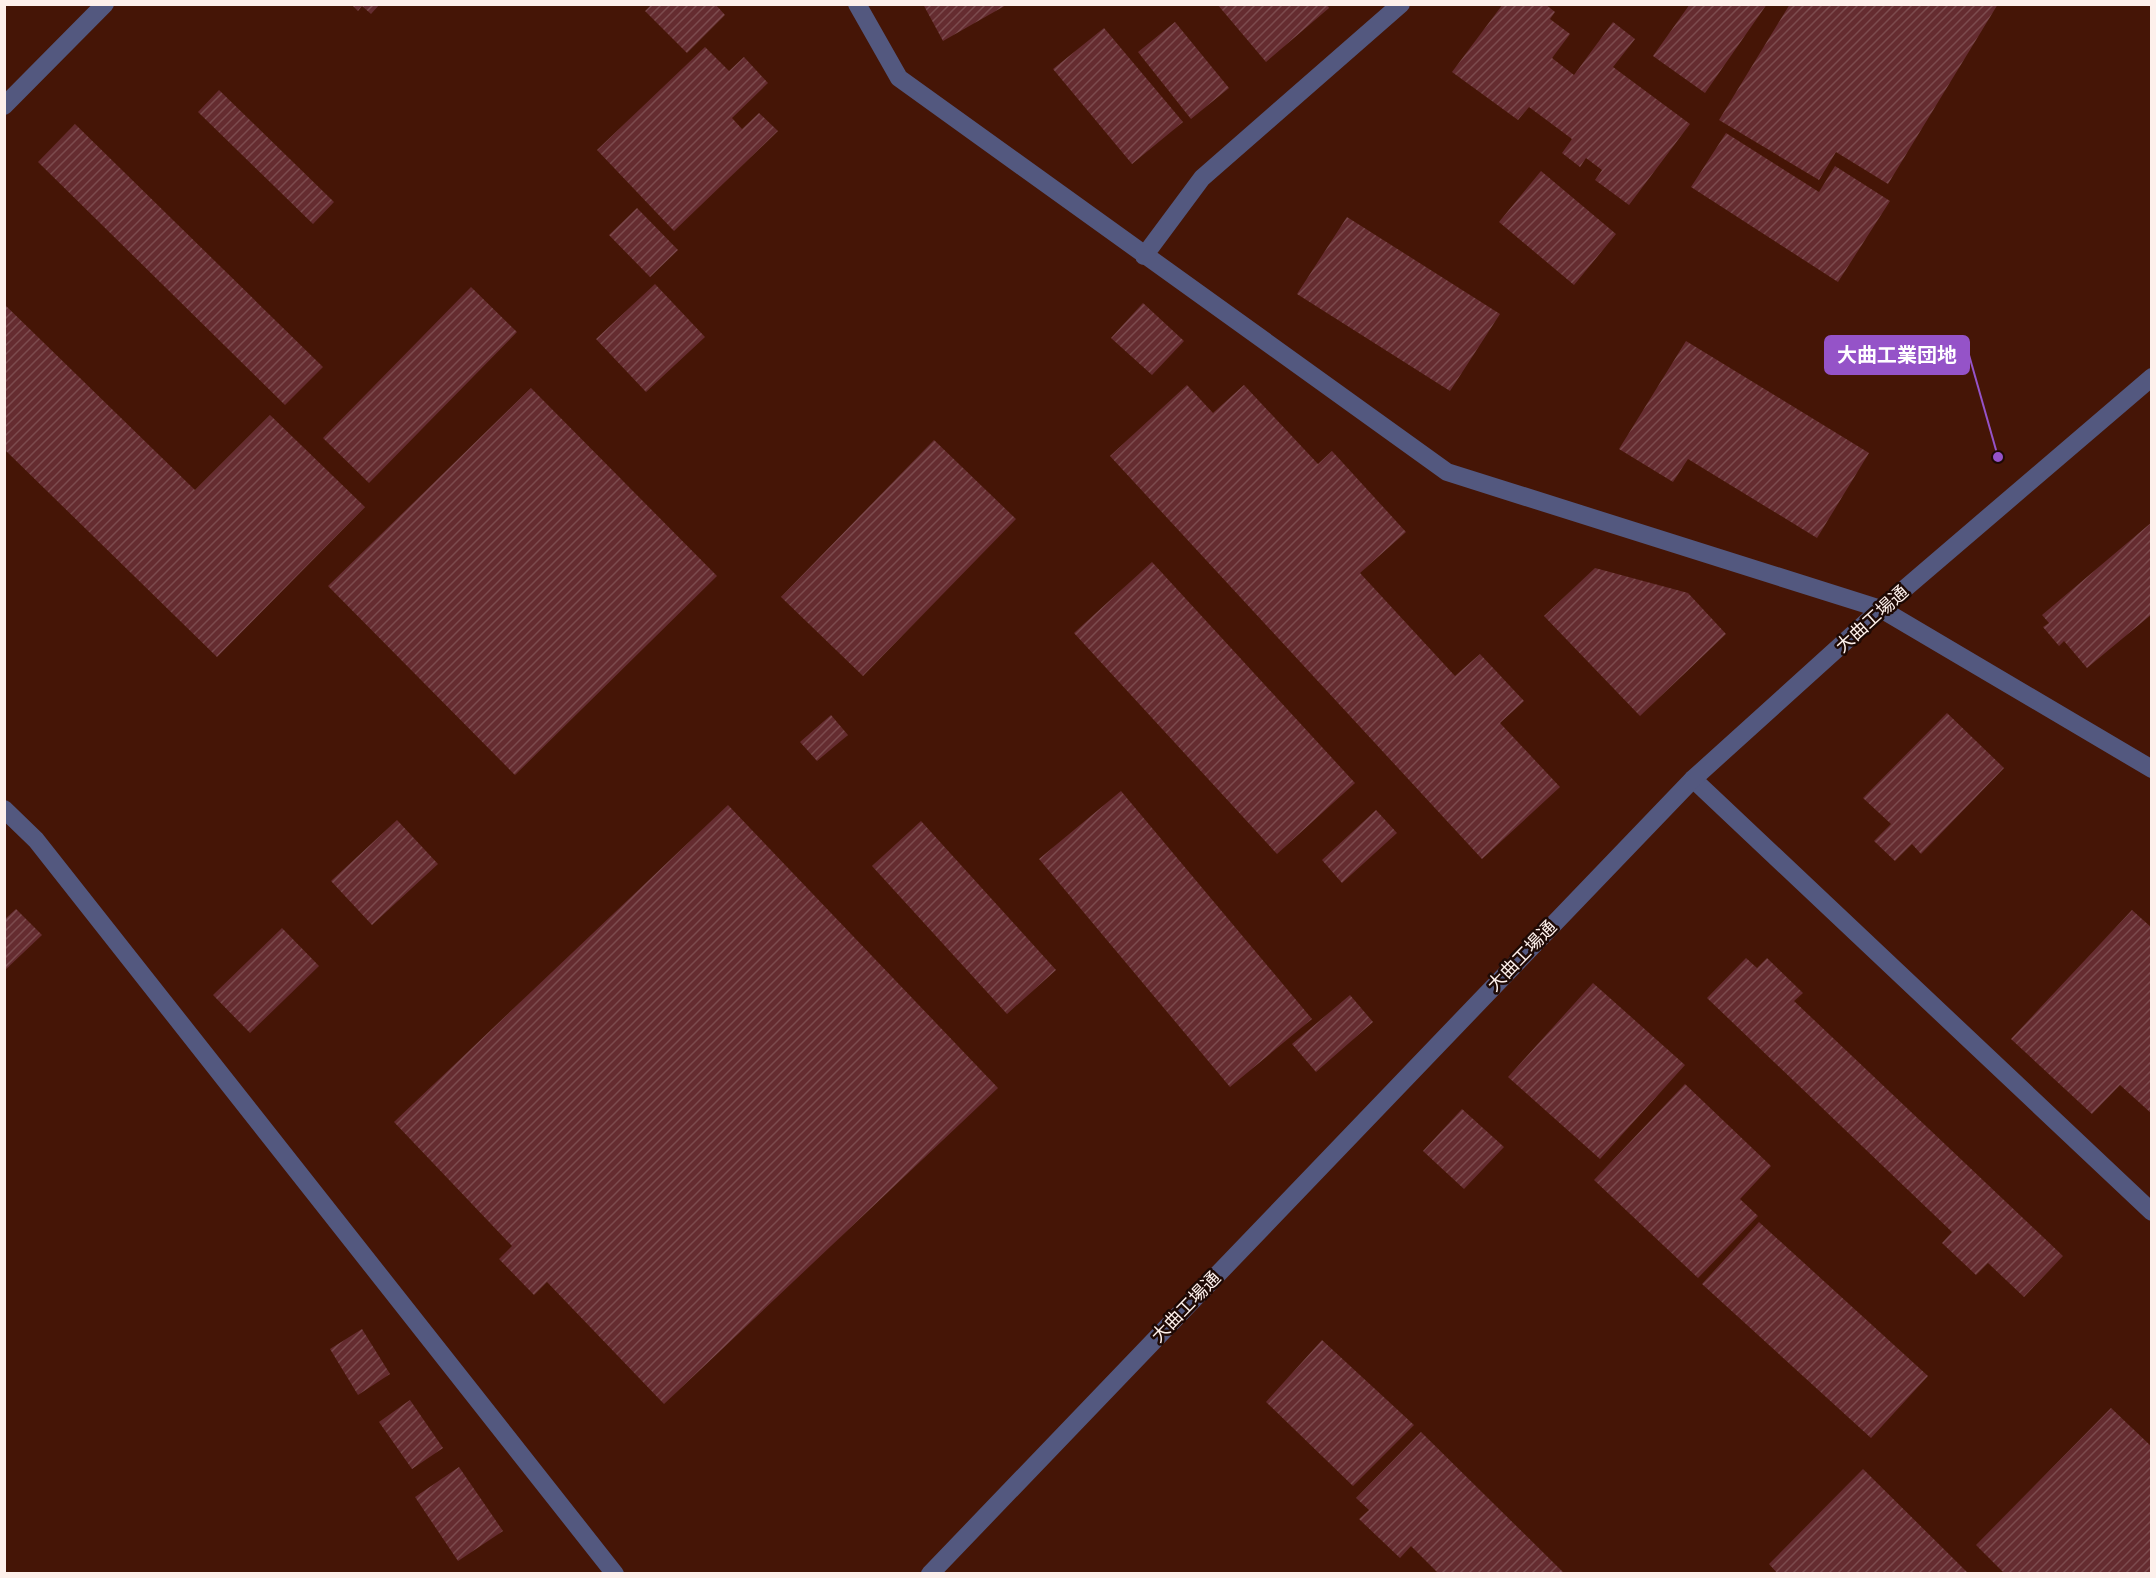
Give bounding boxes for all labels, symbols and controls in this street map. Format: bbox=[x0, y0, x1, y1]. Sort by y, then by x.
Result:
callout: 大曲工業団地 bbox=[1825, 336, 1969, 374]
text: 大曲工業団地 bbox=[1837, 342, 1957, 366]
street label: 大曲工場通 bbox=[1831, 580, 1912, 657]
street label: 大曲工場通 bbox=[1482, 915, 1560, 995]
street label: 大曲工場通 bbox=[1146, 1266, 1224, 1346]

